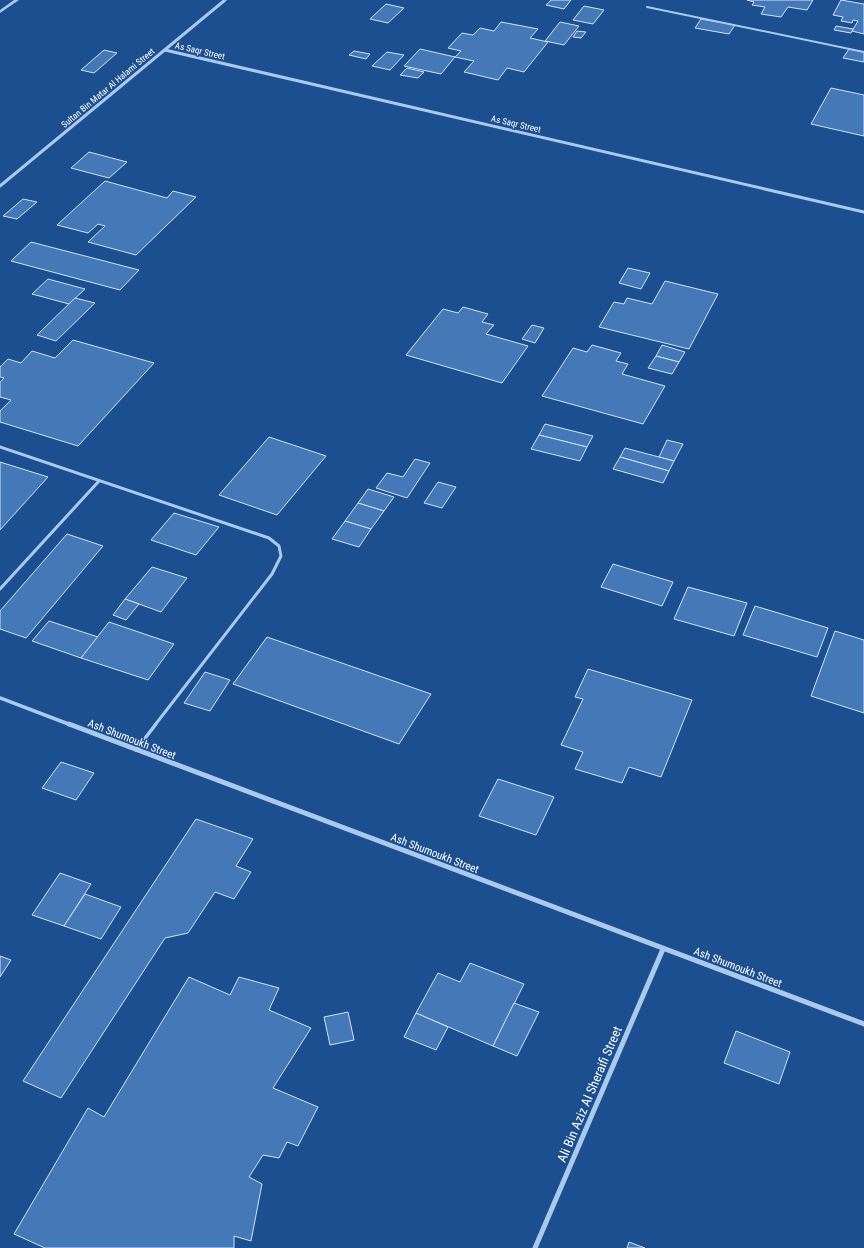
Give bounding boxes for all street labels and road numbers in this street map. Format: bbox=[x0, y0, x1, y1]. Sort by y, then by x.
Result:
street label: As Saqr Street bbox=[174, 40, 226, 62]
street label: Sultan Bin Matar Al Halami Street bbox=[59, 46, 157, 130]
street label: As Saqr Street bbox=[490, 113, 542, 135]
street label: Ash Shumoukh Street bbox=[86, 717, 178, 762]
street label: Ash Shumoukh Street bbox=[389, 831, 481, 876]
street label: Ash Shumoukh Street bbox=[692, 945, 784, 990]
street label: Ali Bin Aziz Al Sheraifi Street bbox=[554, 1024, 625, 1164]

